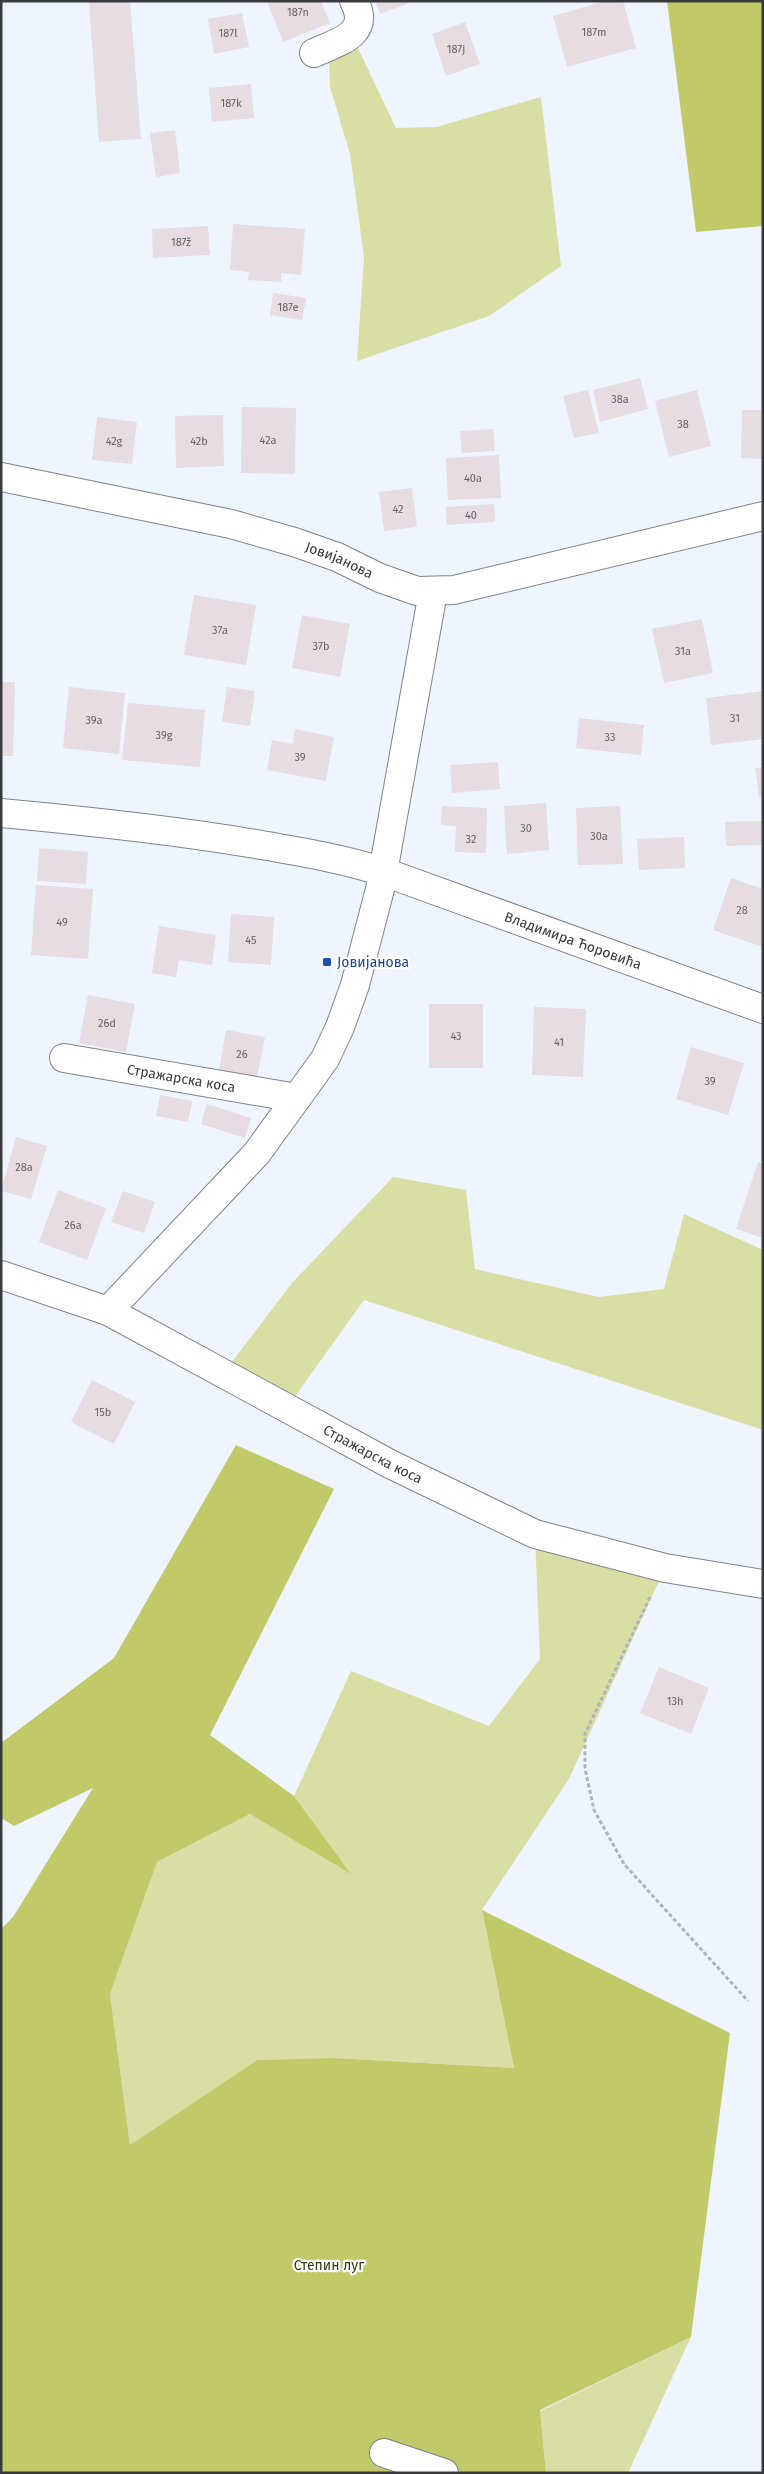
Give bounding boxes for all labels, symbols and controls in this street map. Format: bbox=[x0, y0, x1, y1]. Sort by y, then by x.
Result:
house number: 187n bbox=[287, 6, 309, 19]
house number: 187m bbox=[582, 26, 606, 39]
house number: 187l bbox=[219, 27, 237, 40]
house number: 187j bbox=[447, 43, 465, 56]
house number: 187k bbox=[220, 97, 242, 110]
house number: 187ž bbox=[171, 236, 191, 249]
house number: 187e bbox=[277, 301, 299, 314]
house number: 38a bbox=[611, 393, 629, 406]
house number: 38 bbox=[677, 418, 689, 431]
house number: 42a bbox=[260, 434, 276, 447]
house number: 42g bbox=[106, 435, 123, 448]
house number: 42b bbox=[190, 435, 208, 448]
house number: 40a bbox=[464, 472, 482, 485]
house number: 42 bbox=[392, 503, 404, 516]
house number: 40 bbox=[465, 509, 477, 522]
street label: Јовијанова bbox=[303, 538, 376, 582]
house number: 37a bbox=[212, 624, 228, 637]
house number: 37b bbox=[313, 640, 329, 653]
house number: 31a bbox=[675, 645, 691, 658]
house number: 31 bbox=[730, 712, 740, 725]
house number: 39a bbox=[85, 714, 103, 727]
house number: 39g bbox=[156, 729, 173, 742]
house number: 33 bbox=[605, 731, 615, 744]
house number: 39 bbox=[294, 751, 306, 764]
house number: 30 bbox=[520, 822, 532, 835]
house number: 30a bbox=[590, 830, 608, 843]
house number: 32 bbox=[466, 833, 476, 846]
house number: 28 bbox=[736, 904, 748, 917]
street label: Владимира Ћоровића bbox=[502, 908, 644, 973]
house number: 49 bbox=[56, 916, 68, 929]
house number: 45 bbox=[245, 934, 257, 947]
place label: Јовијанова bbox=[337, 954, 409, 971]
marker: Јовијанова bbox=[321, 956, 333, 968]
house number: 26d bbox=[98, 1017, 116, 1030]
house number: 43 bbox=[450, 1030, 462, 1043]
house number: 41 bbox=[554, 1036, 564, 1049]
house number: 26 bbox=[236, 1048, 248, 1061]
street label: Стражарска коса bbox=[126, 1060, 237, 1096]
house number: 39 bbox=[704, 1075, 716, 1088]
house number: 28a bbox=[15, 1161, 33, 1174]
house number: 26a bbox=[64, 1219, 82, 1232]
house number: 15b bbox=[95, 1406, 111, 1419]
street label: Стражарска коса bbox=[320, 1421, 425, 1487]
house number: 13h bbox=[667, 1695, 683, 1708]
park label: Степин луг bbox=[294, 2257, 364, 2274]

